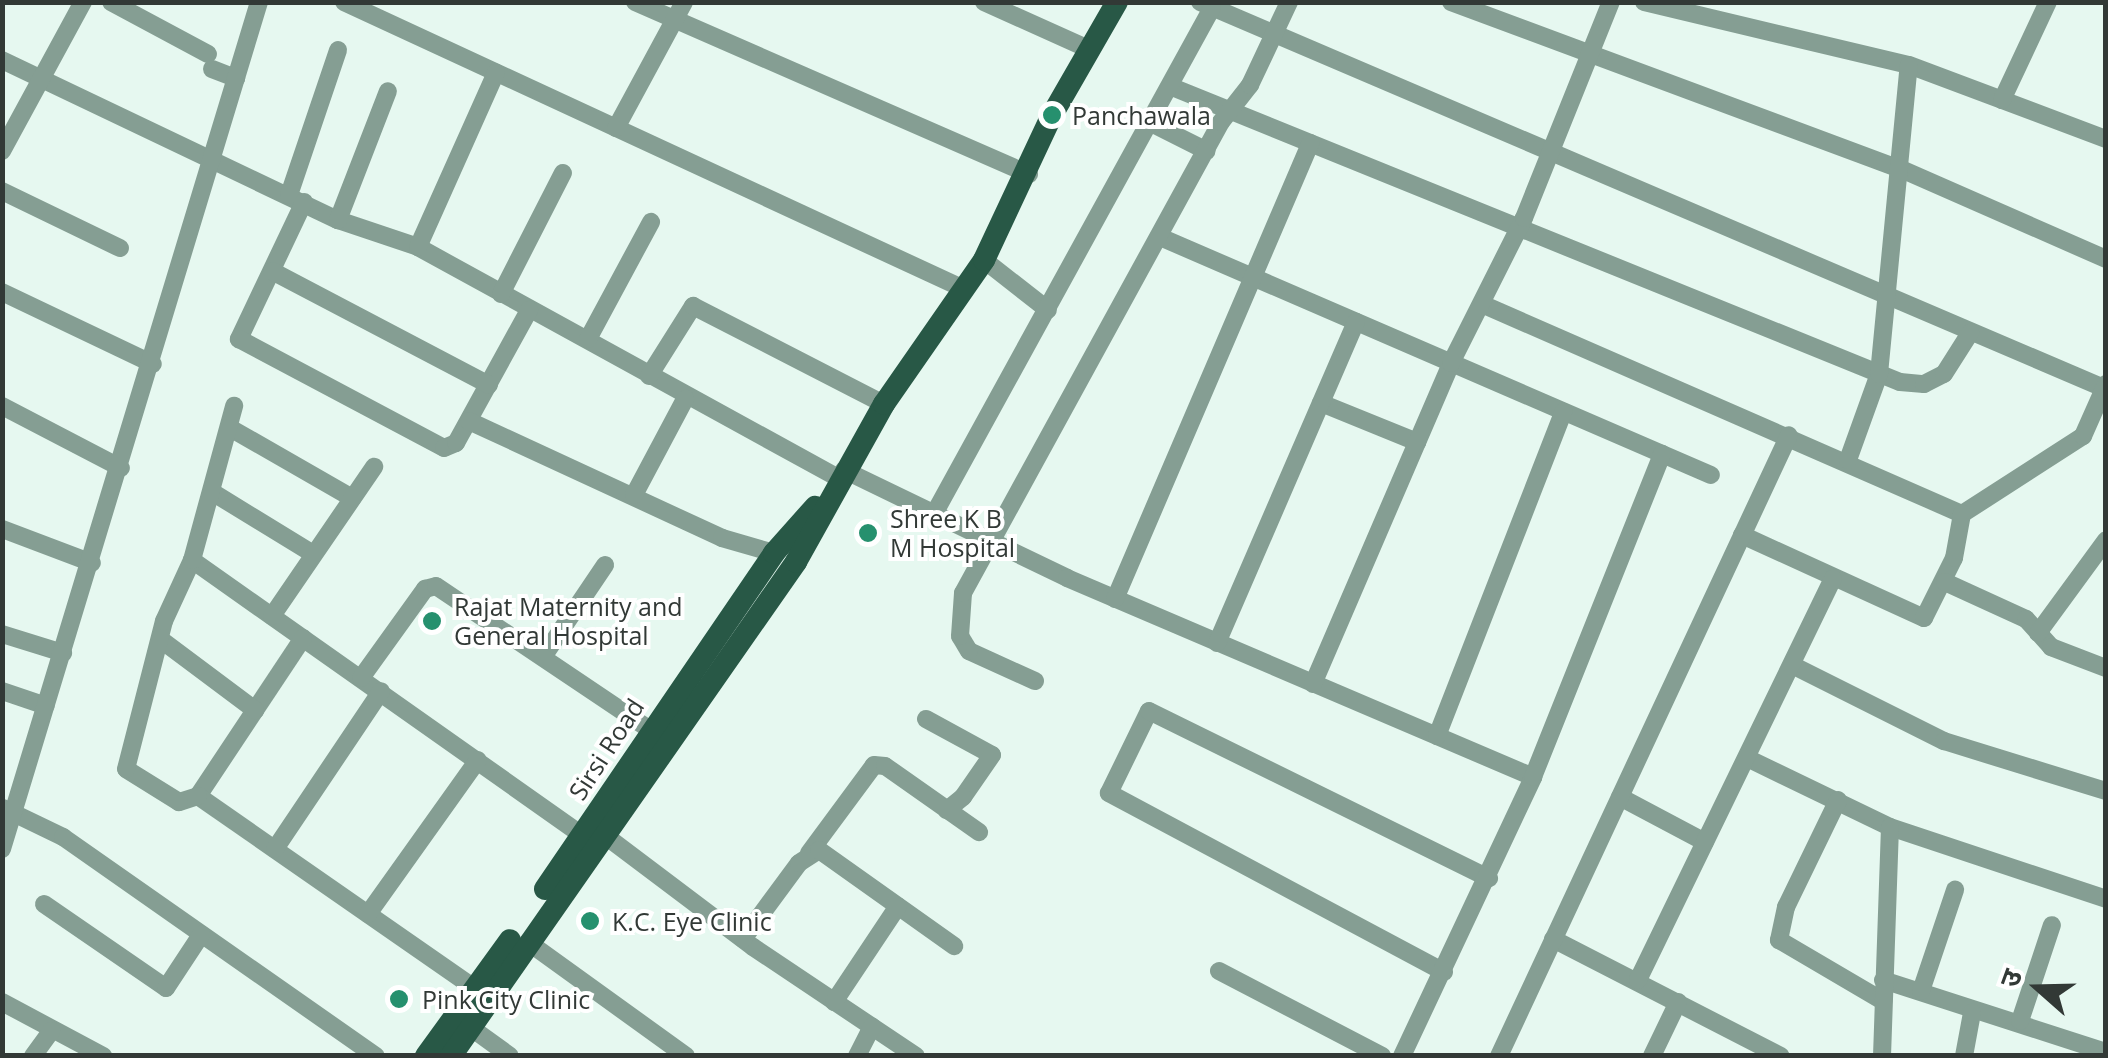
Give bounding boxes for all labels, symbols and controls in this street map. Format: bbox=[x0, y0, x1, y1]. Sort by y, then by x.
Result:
place label: Panchawala bbox=[1072, 100, 1211, 130]
marker: Panchawala bbox=[1041, 104, 1063, 126]
place label: Shree K B M Hospital bbox=[890, 504, 1015, 563]
marker: Shree K B M Hospital bbox=[855, 520, 881, 546]
place label: Rajat Maternity and General Hospital bbox=[454, 592, 683, 651]
marker: Rajat Maternity and General Hospital bbox=[419, 608, 445, 634]
street label: Sirsi Road bbox=[562, 693, 650, 805]
place label: K.C. Eye Clinic bbox=[612, 906, 772, 936]
marker: K.C. Eye Clinic bbox=[577, 908, 603, 934]
north arrow bbox=[1988, 938, 2088, 1038]
text: उ bbox=[1989, 964, 2030, 992]
place label: Pink City Clinic bbox=[422, 984, 590, 1014]
marker: Pink City Clinic bbox=[386, 986, 412, 1012]

